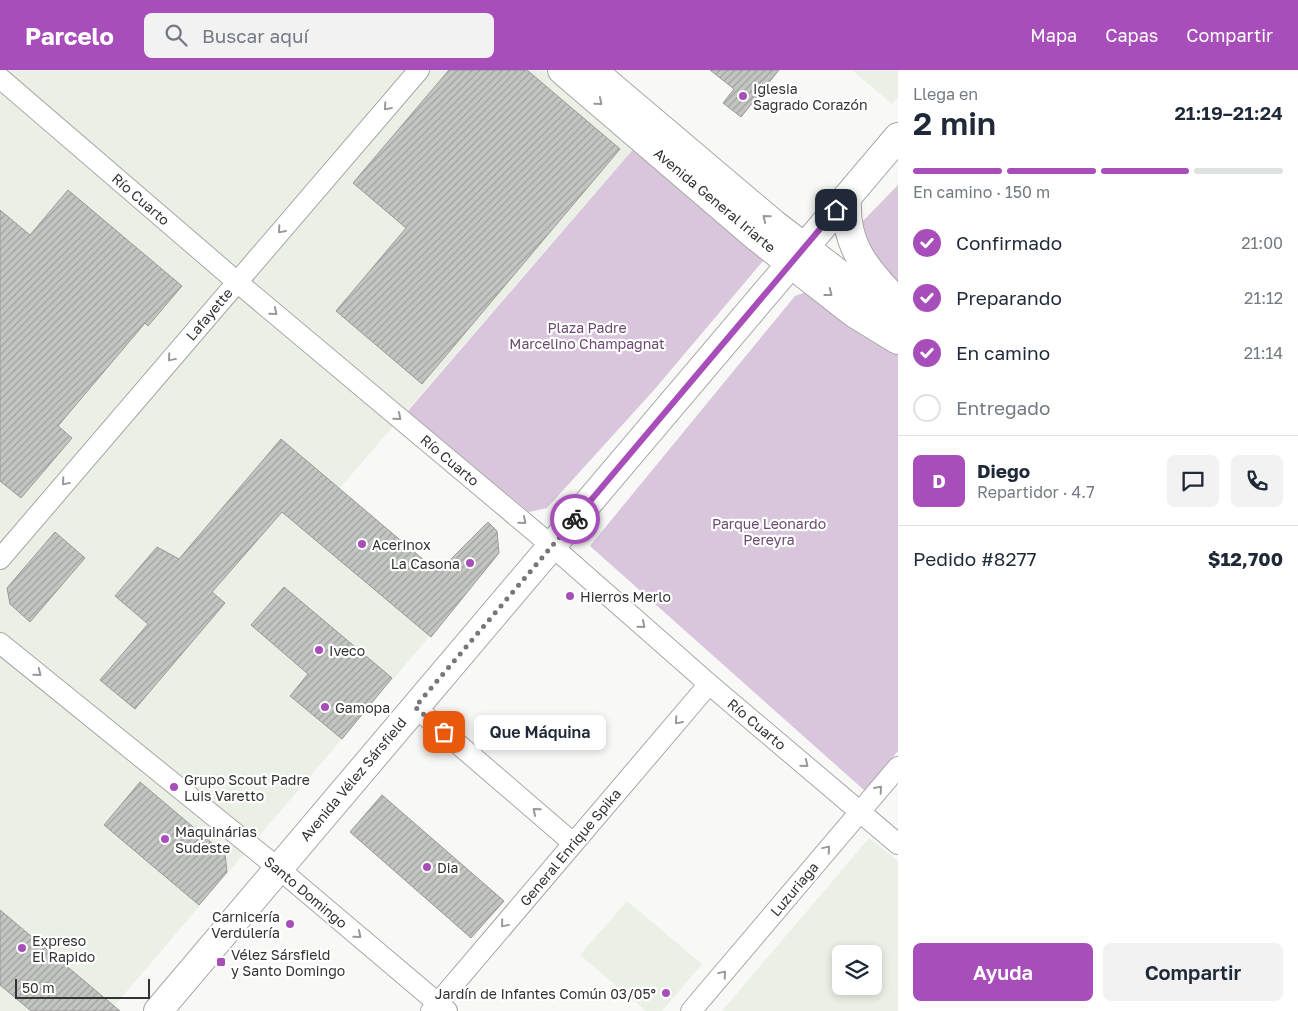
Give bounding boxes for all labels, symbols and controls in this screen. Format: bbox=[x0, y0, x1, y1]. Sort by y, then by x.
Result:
search box bbox=[144, 13, 494, 58]
text: Parcelo bbox=[25, 21, 114, 50]
icon: search bbox=[162, 21, 190, 49]
text: Buscar aquí bbox=[202, 24, 308, 47]
text: Mapa bbox=[1030, 24, 1077, 46]
text: Capas bbox=[1105, 24, 1158, 46]
text: Compartir bbox=[1186, 24, 1273, 46]
place label: Iglesia Sagrado Corazón bbox=[753, 80, 868, 113]
text: Llega en bbox=[913, 84, 978, 104]
marker: Iglesia Sagrado Corazón bbox=[737, 90, 749, 102]
one-way arrow bbox=[594, 96, 603, 105]
one-way arrow bbox=[384, 101, 393, 110]
text: 21:19–21:24 bbox=[1174, 101, 1283, 124]
text: 2 min bbox=[913, 104, 996, 142]
street label: Avenida General Iriarte bbox=[651, 144, 779, 256]
street label: Río Cuarto bbox=[109, 169, 173, 229]
text: En camino · 150 m bbox=[913, 182, 1050, 202]
pin bbox=[815, 189, 857, 231]
icon: home bbox=[822, 196, 850, 224]
one-way arrow bbox=[763, 215, 772, 223]
one-way arrow bbox=[278, 224, 287, 233]
icon: check bbox=[913, 229, 941, 257]
text: Confirmado bbox=[956, 231, 1062, 254]
text: 21:00 bbox=[1241, 233, 1283, 253]
street label: Lafayette bbox=[182, 284, 236, 344]
icon: check bbox=[913, 284, 941, 312]
text: Preparando bbox=[956, 286, 1062, 309]
one-way arrow bbox=[823, 288, 832, 296]
text: 21:12 bbox=[1244, 288, 1283, 308]
one-way arrow bbox=[268, 307, 277, 316]
park label: Plaza Padre Marcelino Champagnat bbox=[509, 319, 665, 352]
icon: check bbox=[913, 339, 941, 367]
text: En camino bbox=[956, 341, 1050, 364]
text: 21:14 bbox=[1244, 343, 1283, 363]
one-way arrow bbox=[168, 352, 176, 361]
text: Entregado bbox=[956, 396, 1050, 419]
one-way arrow bbox=[393, 411, 402, 420]
street label: Río Cuarto bbox=[417, 431, 483, 489]
button: chat bbox=[1167, 455, 1219, 507]
button: phone bbox=[1231, 455, 1283, 507]
text: Diego bbox=[977, 459, 1030, 482]
text: D bbox=[932, 469, 946, 492]
one-way arrow bbox=[62, 476, 71, 485]
text: Repartidor · 4.7 bbox=[977, 482, 1095, 502]
courier bbox=[550, 494, 600, 544]
icon: bike bbox=[561, 505, 589, 533]
park label: Parque Leonardo Pereyra bbox=[712, 515, 826, 548]
one-way arrow bbox=[517, 516, 526, 525]
place label: Acerinox bbox=[372, 536, 431, 553]
marker: Acerinox bbox=[356, 538, 368, 550]
text: Pedido #8277 bbox=[913, 547, 1037, 570]
text: $12,700 bbox=[1208, 547, 1283, 570]
place label: La Casona bbox=[391, 555, 460, 572]
marker: La Casona bbox=[464, 557, 476, 569]
place label: Hierros Merlo bbox=[580, 588, 671, 605]
marker: Hierros Merlo bbox=[564, 590, 576, 602]
one-way arrow bbox=[636, 619, 645, 628]
place label: Iveco bbox=[329, 642, 365, 659]
marker: Iveco bbox=[313, 644, 325, 656]
one-way arrow bbox=[32, 668, 41, 676]
street label: Río Cuarto bbox=[724, 695, 790, 753]
place label: Gamopa bbox=[335, 699, 390, 716]
marker: Gamopa bbox=[319, 701, 331, 713]
pin bbox=[423, 711, 465, 753]
street label: Avenida Vélez Sársfield bbox=[296, 714, 410, 844]
callout: Que Máquina bbox=[474, 714, 606, 750]
one-way arrow bbox=[674, 715, 683, 724]
icon: bag bbox=[430, 718, 458, 746]
text: Que Máquina bbox=[490, 722, 590, 742]
one-way arrow bbox=[799, 759, 808, 767]
place label: Grupo Scout Padre Luis Varetto bbox=[184, 771, 310, 804]
marker: Grupo Scout Padre Luis Varetto bbox=[168, 781, 180, 793]
street label: General Enrique Spika bbox=[516, 785, 624, 909]
one-way arrow bbox=[873, 785, 882, 794]
one-way arrow bbox=[532, 808, 541, 817]
place label: Maquinárias Sudeste bbox=[175, 823, 257, 856]
marker: Maquinárias Sudeste bbox=[159, 833, 171, 845]
one-way arrow bbox=[822, 846, 831, 855]
street label: Santo Domingo bbox=[261, 852, 351, 932]
street label: Luzuriaga bbox=[766, 858, 822, 920]
place label: Dia bbox=[437, 859, 458, 876]
marker: Dia bbox=[421, 861, 433, 873]
place label: Carnicería Verdulería bbox=[211, 908, 280, 941]
marker: Carnicería Verdulería bbox=[284, 918, 296, 930]
one-way arrow bbox=[501, 919, 510, 928]
one-way arrow bbox=[352, 929, 361, 938]
place label: Expreso El Rapido bbox=[32, 932, 95, 965]
marker: Expreso El Rapido bbox=[16, 942, 28, 954]
button: Ayuda bbox=[913, 943, 1093, 1001]
button: Compartir bbox=[1103, 943, 1283, 1001]
map controls bbox=[832, 945, 882, 995]
button: layers bbox=[832, 945, 882, 995]
place label: Vélez Sársfield y Santo Domingo bbox=[231, 946, 345, 979]
marker: Vélez Sársfield y Santo Domingo bbox=[215, 956, 227, 968]
one-way arrow bbox=[717, 970, 726, 979]
scale bar bbox=[15, 976, 150, 999]
text: 50 m bbox=[22, 979, 55, 996]
place label: Jardín de Infantes Común 03/05° bbox=[435, 985, 656, 1002]
marker: Jardín de Infantes Común 03/05° bbox=[660, 987, 672, 999]

